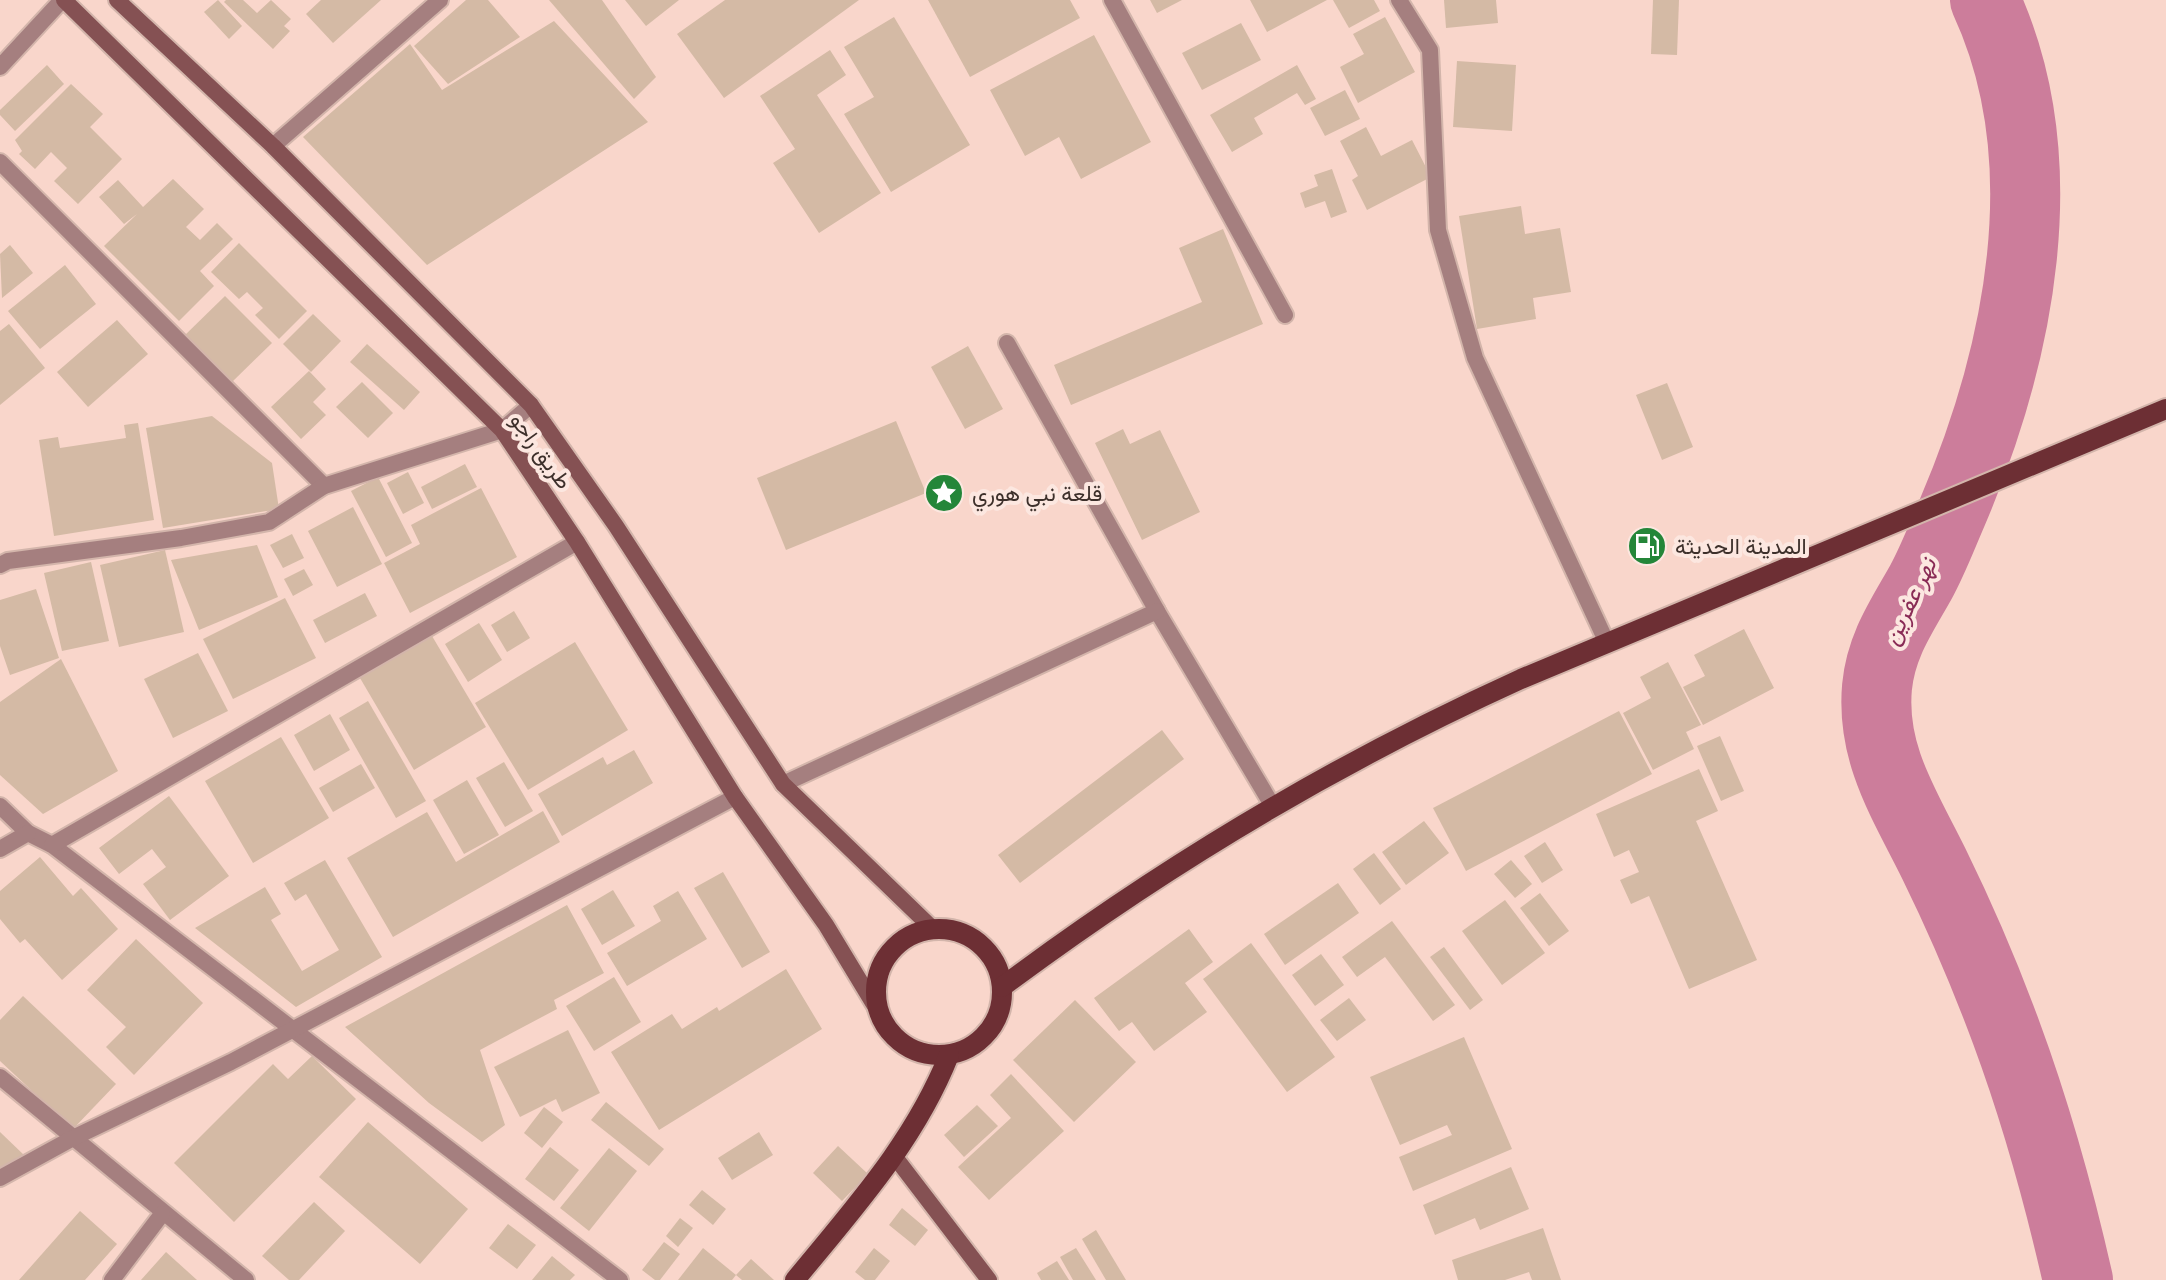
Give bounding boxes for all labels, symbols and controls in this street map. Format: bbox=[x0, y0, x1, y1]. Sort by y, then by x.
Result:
street label: طريق راجو bbox=[504, 408, 578, 494]
place icon: قلعة نبي هوري bbox=[923, 472, 965, 514]
place label: قلعة نبي هوري bbox=[972, 480, 1102, 512]
fuel station icon: المدينة الحديثة bbox=[1626, 525, 1668, 567]
place label: المدينة الحديثة bbox=[1675, 533, 1807, 560]
water label: نهر عفرين bbox=[1876, 552, 1944, 650]

